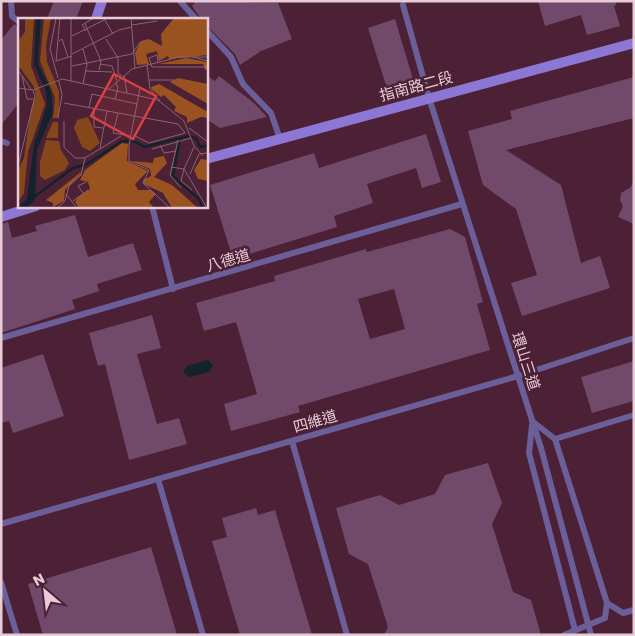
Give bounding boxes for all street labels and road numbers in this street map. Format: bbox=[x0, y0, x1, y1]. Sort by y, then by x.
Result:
street label: 指南路二段 bbox=[377, 66, 455, 106]
street label: 八德道 bbox=[203, 244, 253, 276]
street label: 環山三道 bbox=[507, 329, 545, 393]
street label: 四維道 bbox=[290, 405, 340, 437]

